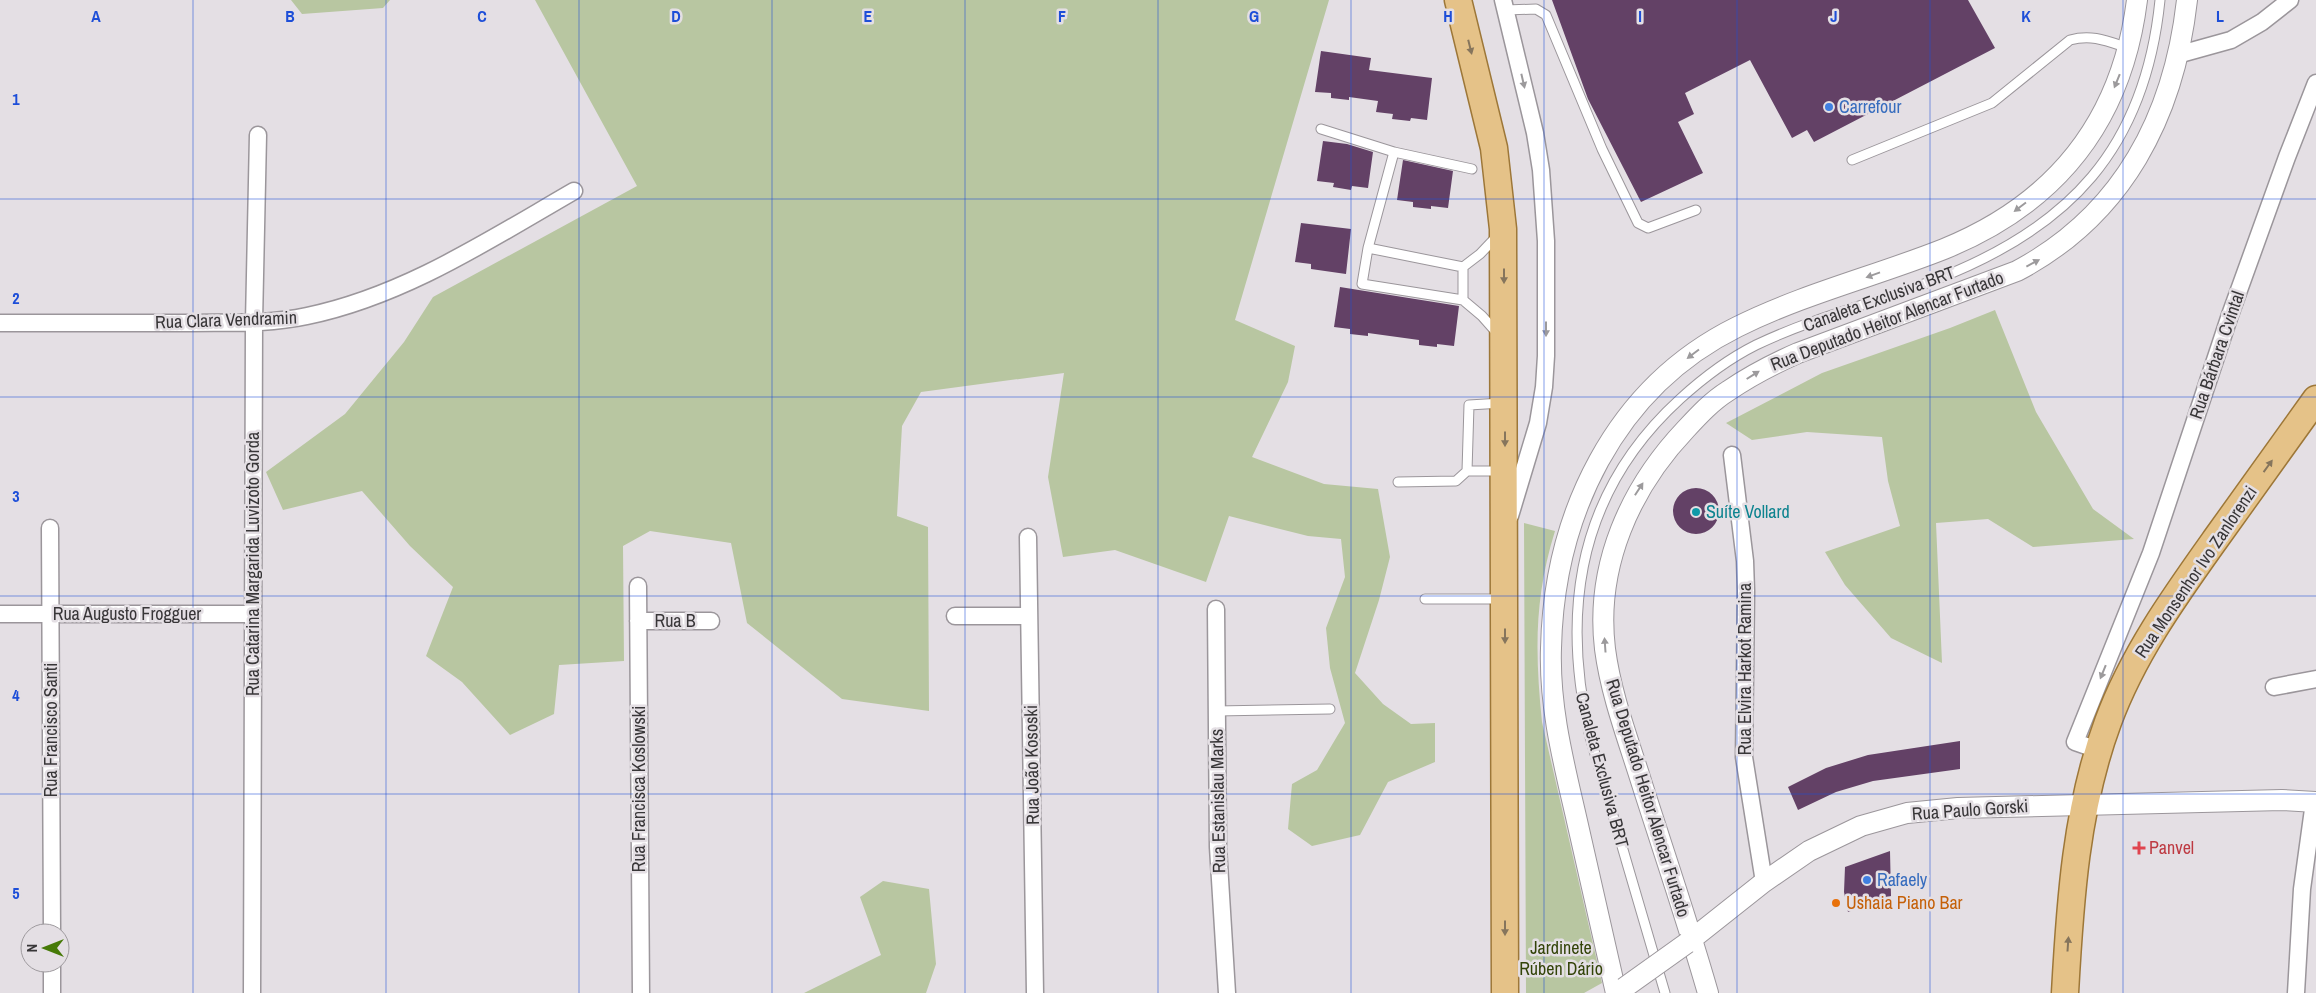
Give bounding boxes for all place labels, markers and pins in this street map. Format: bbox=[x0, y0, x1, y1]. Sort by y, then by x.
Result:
place label: Carrefour bbox=[1839, 94, 1901, 119]
marker: Carrefour bbox=[1823, 101, 1835, 113]
place label: Suíte Vollard bbox=[1706, 499, 1790, 524]
marker: Suíte Vollard bbox=[1690, 506, 1702, 518]
place label: Panvel bbox=[2149, 835, 2194, 860]
marker: Panvel bbox=[2133, 842, 2145, 854]
place label: Rafaely bbox=[1877, 867, 1928, 892]
marker: Rafaely bbox=[1861, 874, 1873, 886]
place label: Ushaia Piano Bar bbox=[1846, 890, 1963, 915]
marker: Ushaia Piano Bar bbox=[1830, 897, 1842, 909]

